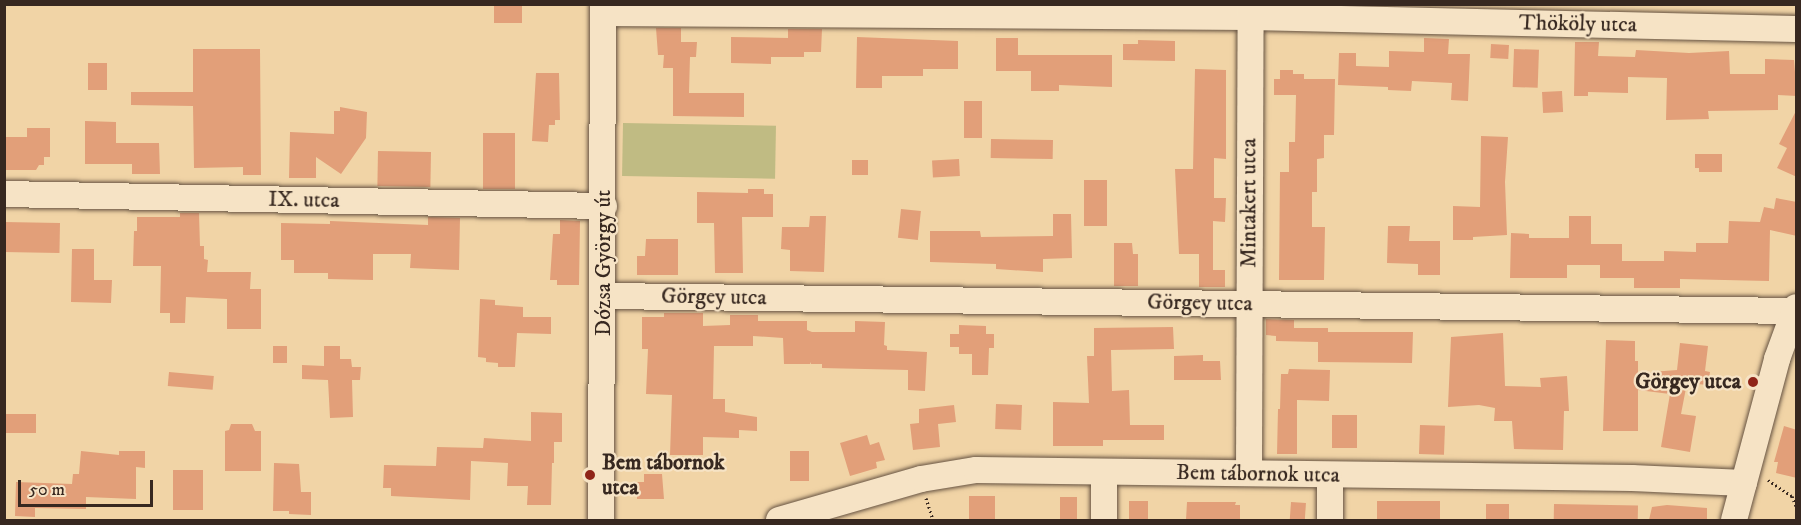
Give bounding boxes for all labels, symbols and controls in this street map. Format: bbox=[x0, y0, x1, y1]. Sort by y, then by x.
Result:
street label: Thököly utca bbox=[1519, 10, 1637, 38]
street label: Mintakert utca bbox=[1236, 138, 1262, 268]
street label: IX. utca bbox=[268, 186, 340, 214]
street label: Dózsa György út bbox=[591, 190, 617, 336]
street label: Görgey utca bbox=[661, 283, 767, 311]
street label: Görgey utca bbox=[1147, 289, 1253, 317]
place label: Görgey utca bbox=[1635, 369, 1741, 395]
marker: Görgey utca bbox=[1746, 375, 1760, 389]
place label: Bem tábornok utca bbox=[602, 449, 725, 500]
street label: Bem tábornok utca bbox=[1176, 459, 1340, 489]
scale bar bbox=[21, 468, 156, 506]
marker: Bem tábornok utca bbox=[583, 468, 597, 482]
text: 50 m bbox=[29, 479, 65, 501]

